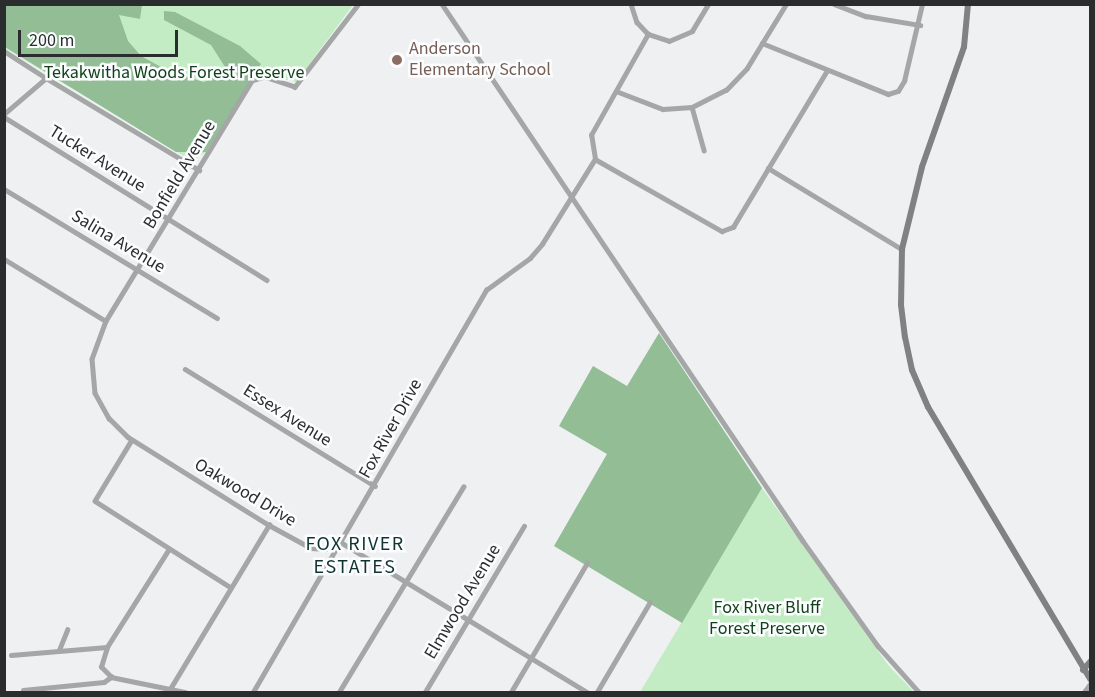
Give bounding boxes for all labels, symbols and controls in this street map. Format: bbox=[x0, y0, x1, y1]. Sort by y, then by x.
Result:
scale bar bbox=[21, 18, 182, 56]
text: 200 m bbox=[29, 28, 74, 53]
place label: Anderson Elementary School bbox=[409, 39, 551, 82]
marker: Anderson Elementary School bbox=[390, 53, 404, 67]
park label: Tekakwitha Woods Forest Preserve bbox=[44, 62, 304, 84]
street label: Bonfield Avenue bbox=[139, 117, 221, 233]
street label: Tucker Avenue bbox=[45, 121, 149, 197]
street label: Salina Avenue bbox=[67, 206, 169, 278]
street label: Fox River Drive bbox=[355, 375, 427, 483]
street label: Essex Avenue bbox=[239, 380, 335, 452]
street label: Oakwood Drive bbox=[190, 454, 300, 532]
district label: FOX RIVER ESTATES bbox=[305, 532, 405, 579]
street label: Elmwood Avenue bbox=[420, 541, 506, 663]
park label: Fox River Bluff Forest Preserve bbox=[709, 598, 825, 640]

